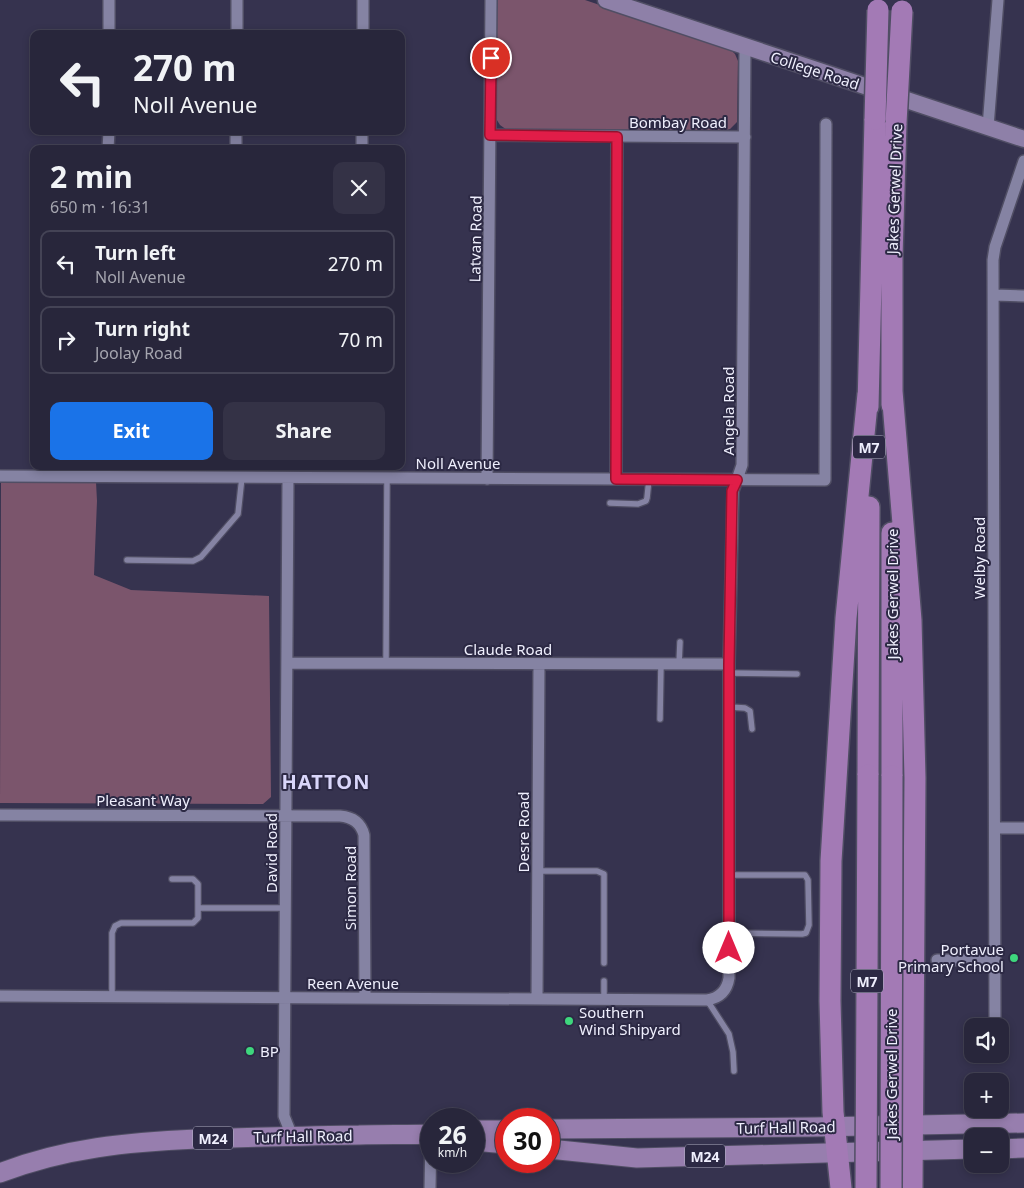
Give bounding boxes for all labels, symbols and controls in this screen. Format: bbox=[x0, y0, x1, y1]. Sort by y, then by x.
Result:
pin bbox=[470, 37, 512, 79]
text: 270 m bbox=[133, 44, 236, 91]
icon: arrive bbox=[477, 44, 505, 72]
street label: College Road bbox=[768, 46, 862, 94]
icon: left bbox=[50, 50, 115, 115]
text: Noll Avenue bbox=[133, 89, 257, 119]
street label: Bombay Road bbox=[629, 112, 727, 132]
street label: Jakes Gerwel Drive bbox=[882, 123, 906, 257]
text: 2 min bbox=[50, 156, 133, 197]
button: close bbox=[333, 162, 385, 214]
street label: Latvan Road bbox=[464, 195, 486, 283]
text: 650 m · 16:31 bbox=[50, 196, 150, 218]
text: Turn left bbox=[95, 240, 176, 266]
icon: left bbox=[52, 250, 80, 278]
text: 270 m bbox=[328, 251, 383, 277]
text: Noll Avenue bbox=[95, 266, 185, 288]
text: Turn right bbox=[95, 316, 190, 342]
icon: right bbox=[52, 326, 80, 354]
text: 70 m bbox=[339, 327, 383, 353]
text: Joolay Road bbox=[95, 342, 183, 364]
street label: Angela Road bbox=[718, 367, 738, 455]
button: Exit bbox=[50, 402, 213, 460]
button: Share bbox=[223, 402, 385, 460]
road number: M7 bbox=[853, 436, 885, 458]
street label: Noll Avenue bbox=[416, 453, 500, 473]
street label: Welby Road bbox=[969, 517, 989, 599]
street label: Jakes Gerwel Drive bbox=[882, 529, 902, 661]
street label: Claude Road bbox=[464, 639, 552, 659]
district label: HATTON bbox=[282, 768, 370, 795]
street label: Pleasant Way bbox=[96, 790, 190, 810]
street label: Desre Road bbox=[513, 792, 533, 872]
street label: David Road bbox=[261, 813, 281, 893]
street label: Simon Road bbox=[340, 846, 360, 930]
position arrow bbox=[702, 921, 754, 973]
place label: Portavue Primary School bbox=[898, 939, 1004, 976]
marker: Portavue Primary School bbox=[1008, 952, 1020, 964]
road number: M7 bbox=[851, 969, 883, 992]
street label: Reen Avenue bbox=[307, 973, 399, 993]
place label: Southern Wind Shipyard bbox=[579, 1002, 681, 1039]
street label: Jakes Gerwel Drive bbox=[881, 1009, 901, 1141]
marker: Southern Wind Shipyard bbox=[563, 1015, 575, 1027]
map controls bbox=[964, 1018, 1009, 1173]
button: sound bbox=[964, 1018, 1009, 1063]
place label: BP bbox=[260, 1041, 279, 1061]
marker: BP bbox=[244, 1045, 256, 1057]
button: + bbox=[964, 1073, 1009, 1118]
speed limit sign: 30 bbox=[495, 1108, 560, 1173]
street label: Turf Hall Road bbox=[736, 1116, 836, 1138]
text: 26 bbox=[438, 1117, 467, 1151]
street label: Turf Hall Road bbox=[253, 1125, 353, 1147]
road number: M24 bbox=[193, 1126, 233, 1150]
button: − bbox=[964, 1128, 1009, 1173]
text: km/h bbox=[438, 1144, 467, 1161]
road number: M24 bbox=[685, 1144, 725, 1168]

